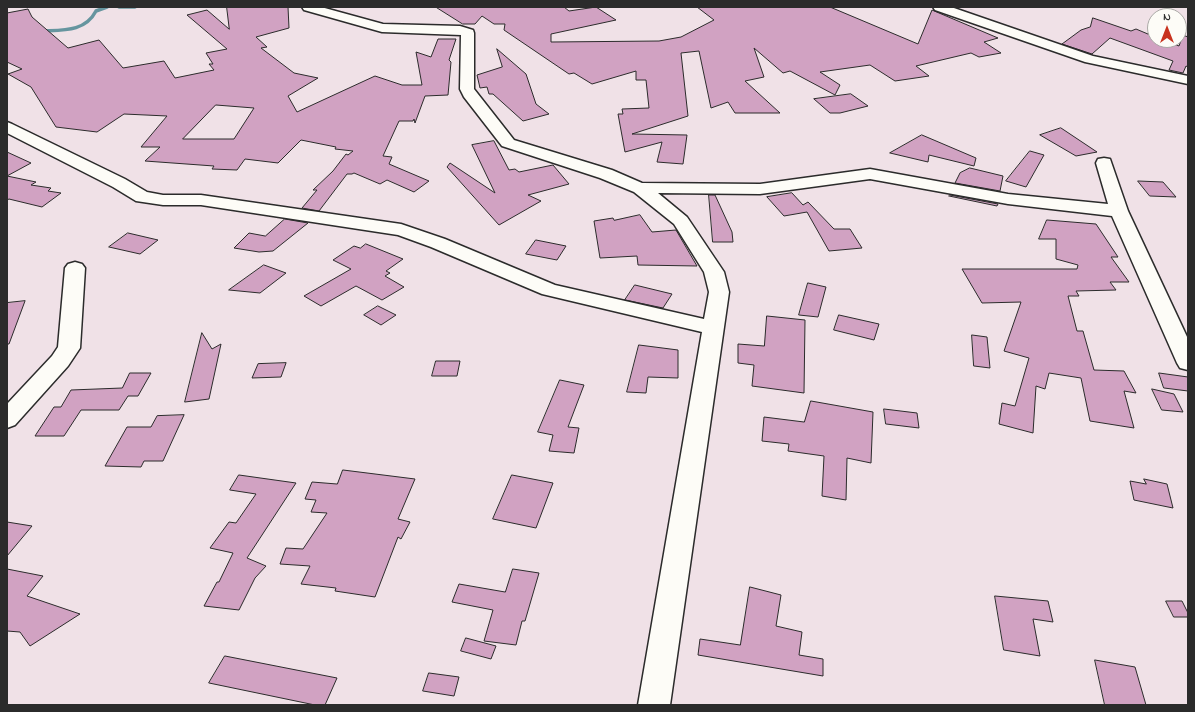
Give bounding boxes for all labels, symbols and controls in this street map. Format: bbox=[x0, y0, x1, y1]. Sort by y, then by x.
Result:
north arrow bbox=[1147, 8, 1187, 48]
text: N bbox=[1163, 9, 1171, 25]

